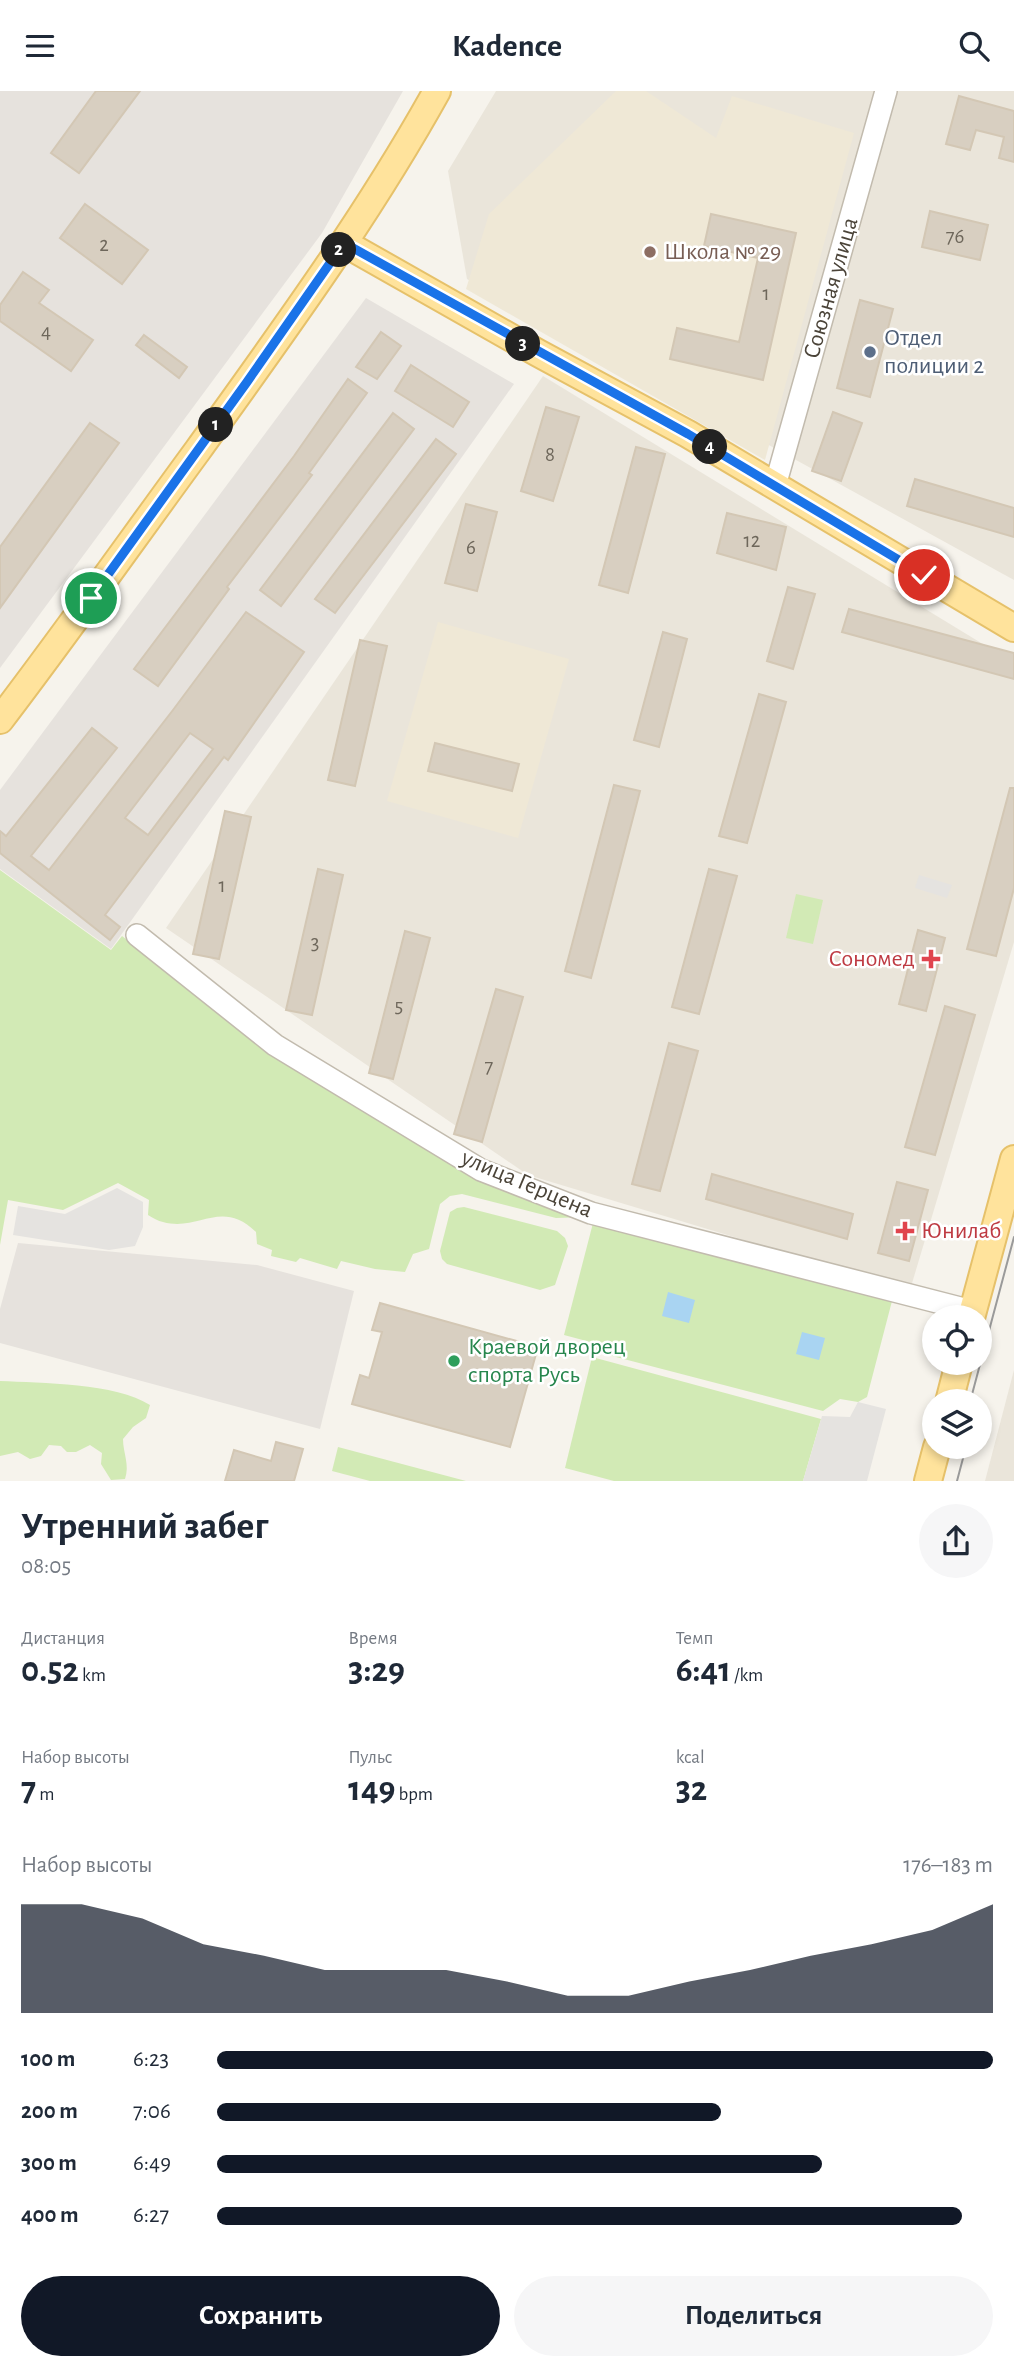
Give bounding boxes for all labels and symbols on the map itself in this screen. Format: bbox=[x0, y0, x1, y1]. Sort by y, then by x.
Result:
street label: Союзная улица bbox=[799, 215, 863, 361]
house number: 76 bbox=[946, 226, 964, 247]
pin: 2 bbox=[322, 233, 356, 267]
house number: 2 bbox=[99, 234, 109, 255]
place label: Школа № 29 bbox=[664, 240, 781, 264]
marker: Школа № 29 bbox=[642, 244, 658, 260]
house number: 1 bbox=[762, 283, 770, 304]
house number: 4 bbox=[41, 321, 51, 342]
place label: Отдел полиции 2 bbox=[884, 326, 984, 378]
pin: 3 bbox=[505, 327, 540, 361]
marker: Отдел полиции 2 bbox=[862, 344, 878, 360]
pin: 1 bbox=[198, 407, 234, 443]
pin: 4 bbox=[692, 429, 728, 465]
house number: 8 bbox=[545, 444, 555, 465]
house number: 12 bbox=[744, 530, 760, 551]
house number: 6 bbox=[466, 537, 476, 558]
pin bbox=[894, 545, 954, 605]
pin bbox=[61, 568, 121, 628]
house number: 1 bbox=[218, 875, 226, 896]
house number: 3 bbox=[311, 932, 319, 953]
place label: Сономед bbox=[829, 947, 915, 971]
marker: Сономед bbox=[921, 949, 941, 969]
house number: 5 bbox=[395, 995, 403, 1016]
house number: 7 bbox=[485, 1056, 494, 1077]
street label: улица Герцена bbox=[457, 1145, 596, 1222]
place label: Юнилаб bbox=[921, 1219, 1001, 1243]
marker: Юнилаб bbox=[895, 1221, 915, 1241]
place label: Краевой дворец спорта Русь bbox=[468, 1335, 626, 1387]
marker: Краевой дворец спорта Русь bbox=[446, 1353, 462, 1369]

